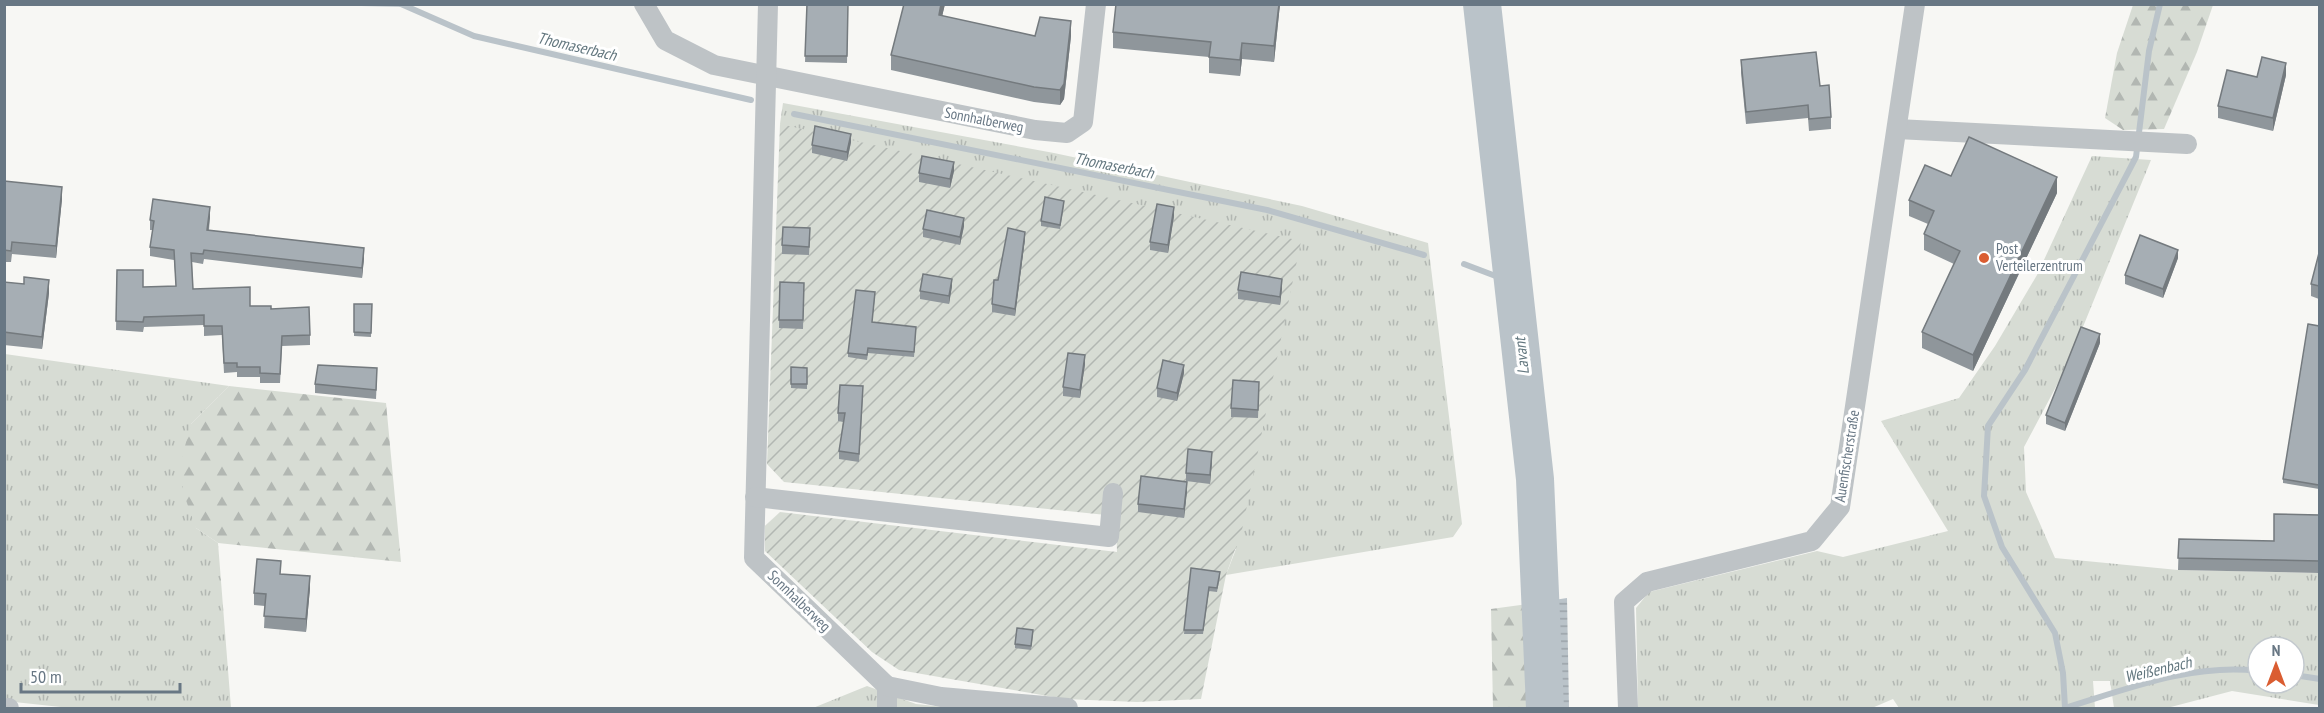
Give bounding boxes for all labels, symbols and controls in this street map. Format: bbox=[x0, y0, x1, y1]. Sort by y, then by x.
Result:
water label: Thomaserbach bbox=[536, 27, 619, 65]
street label: Sonnhalberweg bbox=[943, 103, 1025, 136]
water label: Thomaserbach bbox=[1073, 148, 1156, 183]
place label: Post Verteilerzentrum bbox=[1995, 239, 2083, 275]
marker: Post Verteilerzentrum bbox=[1977, 251, 1991, 265]
water label: Lavant bbox=[1509, 335, 1533, 375]
street label: Auenfischerstraße bbox=[1830, 408, 1863, 503]
street label: Sonnhalberweg bbox=[764, 566, 835, 635]
north arrow bbox=[2246, 635, 2306, 695]
text: N bbox=[2272, 640, 2280, 660]
water label: Weißenbach bbox=[2123, 651, 2194, 686]
scale bar bbox=[21, 656, 180, 694]
text: 50 m bbox=[30, 665, 62, 688]

